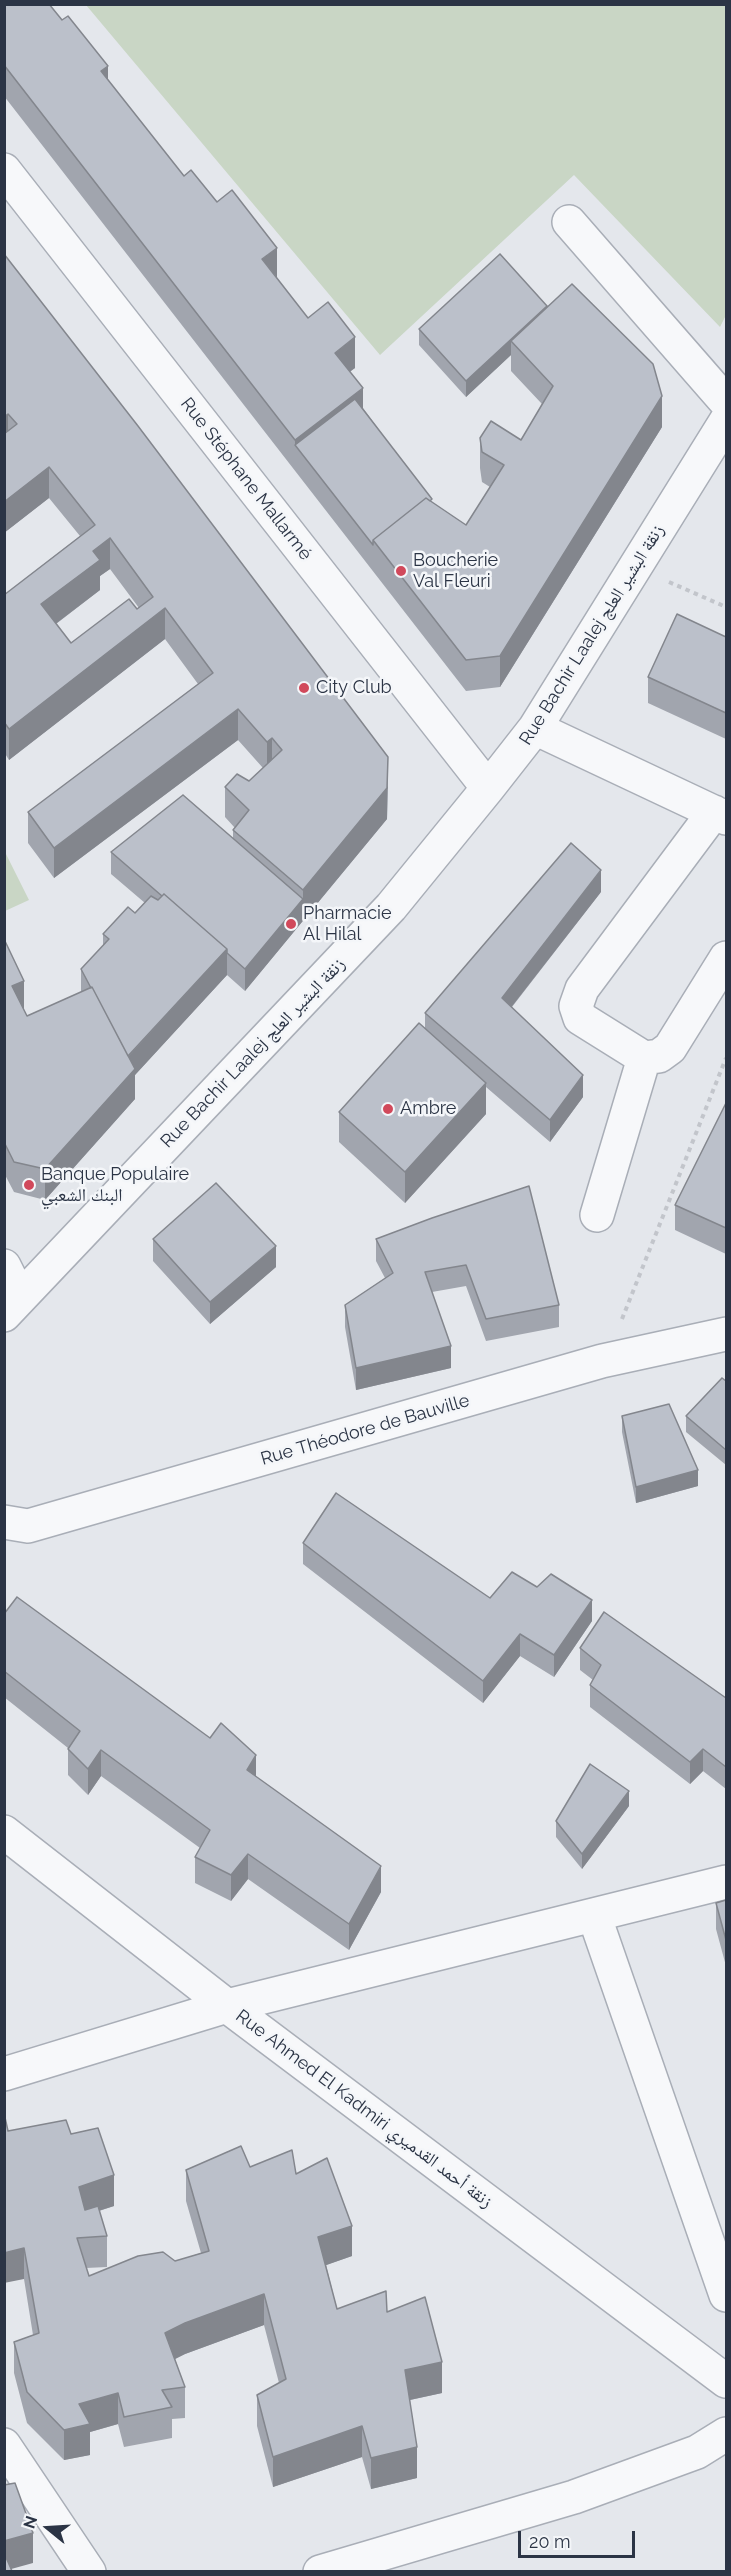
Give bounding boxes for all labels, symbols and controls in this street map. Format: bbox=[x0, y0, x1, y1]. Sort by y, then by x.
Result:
street label: Rue Stéphane Mallarmé bbox=[176, 393, 316, 565]
street label: Rue Bachir Laalej زنقة البشير العلج bbox=[515, 521, 669, 749]
place label: Boucherie Val Fleuri bbox=[413, 550, 498, 592]
marker: Boucherie Val Fleuri bbox=[394, 564, 408, 578]
place label: City Club bbox=[316, 677, 392, 699]
marker: City Club bbox=[297, 681, 311, 695]
place label: Pharmacie Al Hilal bbox=[303, 903, 392, 946]
marker: Pharmacie Al Hilal bbox=[284, 917, 298, 931]
street label: Rue Bachir Laalej زنقة البشير العلج bbox=[156, 953, 350, 1153]
place label: Ambre bbox=[400, 1098, 456, 1120]
marker: Ambre bbox=[381, 1102, 395, 1116]
place label: Banque Populaire البنك الشعبي bbox=[41, 1164, 189, 1206]
marker: Banque Populaire البنك الشعبي bbox=[22, 1178, 36, 1192]
street label: Rue Théodore de Bauville bbox=[258, 1390, 472, 1470]
street label: Rue Ahmed El Kadmiri زنقة أحمد القدميري bbox=[231, 2005, 497, 2213]
north arrow bbox=[18, 2498, 78, 2558]
text: N bbox=[19, 2514, 41, 2531]
scale bar bbox=[521, 2519, 638, 2557]
text: 20 m bbox=[529, 2531, 571, 2552]

